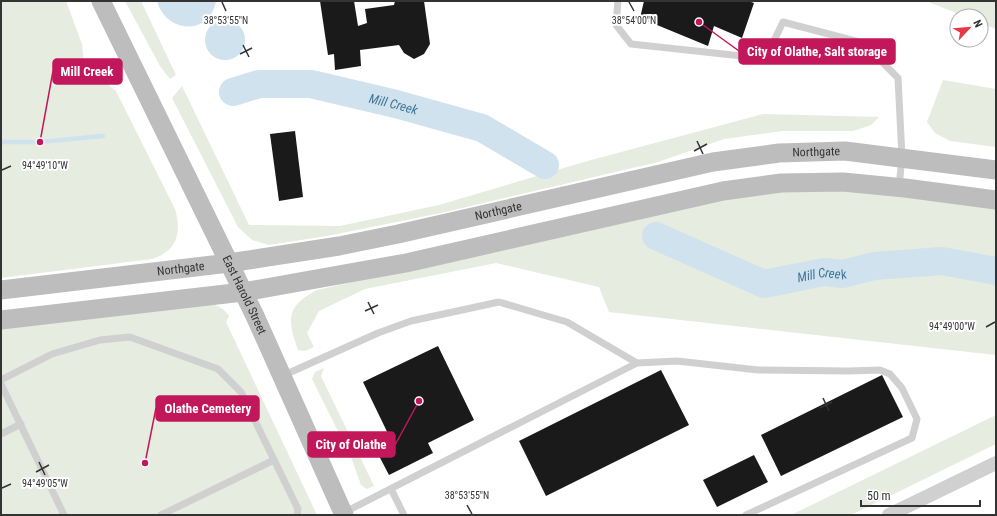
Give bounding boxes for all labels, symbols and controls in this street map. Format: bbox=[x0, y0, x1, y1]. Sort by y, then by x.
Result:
north arrow bbox=[949, 8, 989, 48]
text: 38°53'55"N bbox=[204, 15, 248, 26]
text: 38°54'00"N bbox=[612, 15, 656, 26]
text: N bbox=[970, 18, 985, 30]
callout: City of Olathe, Salt storage bbox=[739, 39, 895, 64]
text: City of Olathe, Salt storage bbox=[747, 44, 887, 59]
callout: Mill Creek bbox=[53, 59, 122, 84]
text: Mill Creek bbox=[61, 64, 114, 79]
water label: Mill Creek bbox=[368, 90, 420, 117]
street label: Northgate bbox=[792, 144, 841, 160]
text: 94°49'10"W bbox=[22, 160, 68, 171]
street label: Northgate bbox=[474, 199, 523, 223]
street label: East Harold Street bbox=[219, 253, 269, 337]
street label: Northgate bbox=[156, 259, 206, 278]
water label: Mill Creek bbox=[796, 264, 848, 285]
text: 94°49'00"W bbox=[929, 321, 975, 332]
callout: Olathe Cemetery bbox=[156, 396, 259, 421]
text: Olathe Cemetery bbox=[165, 401, 252, 416]
callout: City of Olathe bbox=[308, 432, 395, 457]
text: City of Olathe bbox=[315, 437, 387, 452]
text: 94°49'05"W bbox=[22, 478, 68, 489]
scale bar bbox=[861, 482, 980, 508]
text: 50 m bbox=[867, 489, 891, 503]
text: 38°53'55"N bbox=[445, 490, 489, 501]

